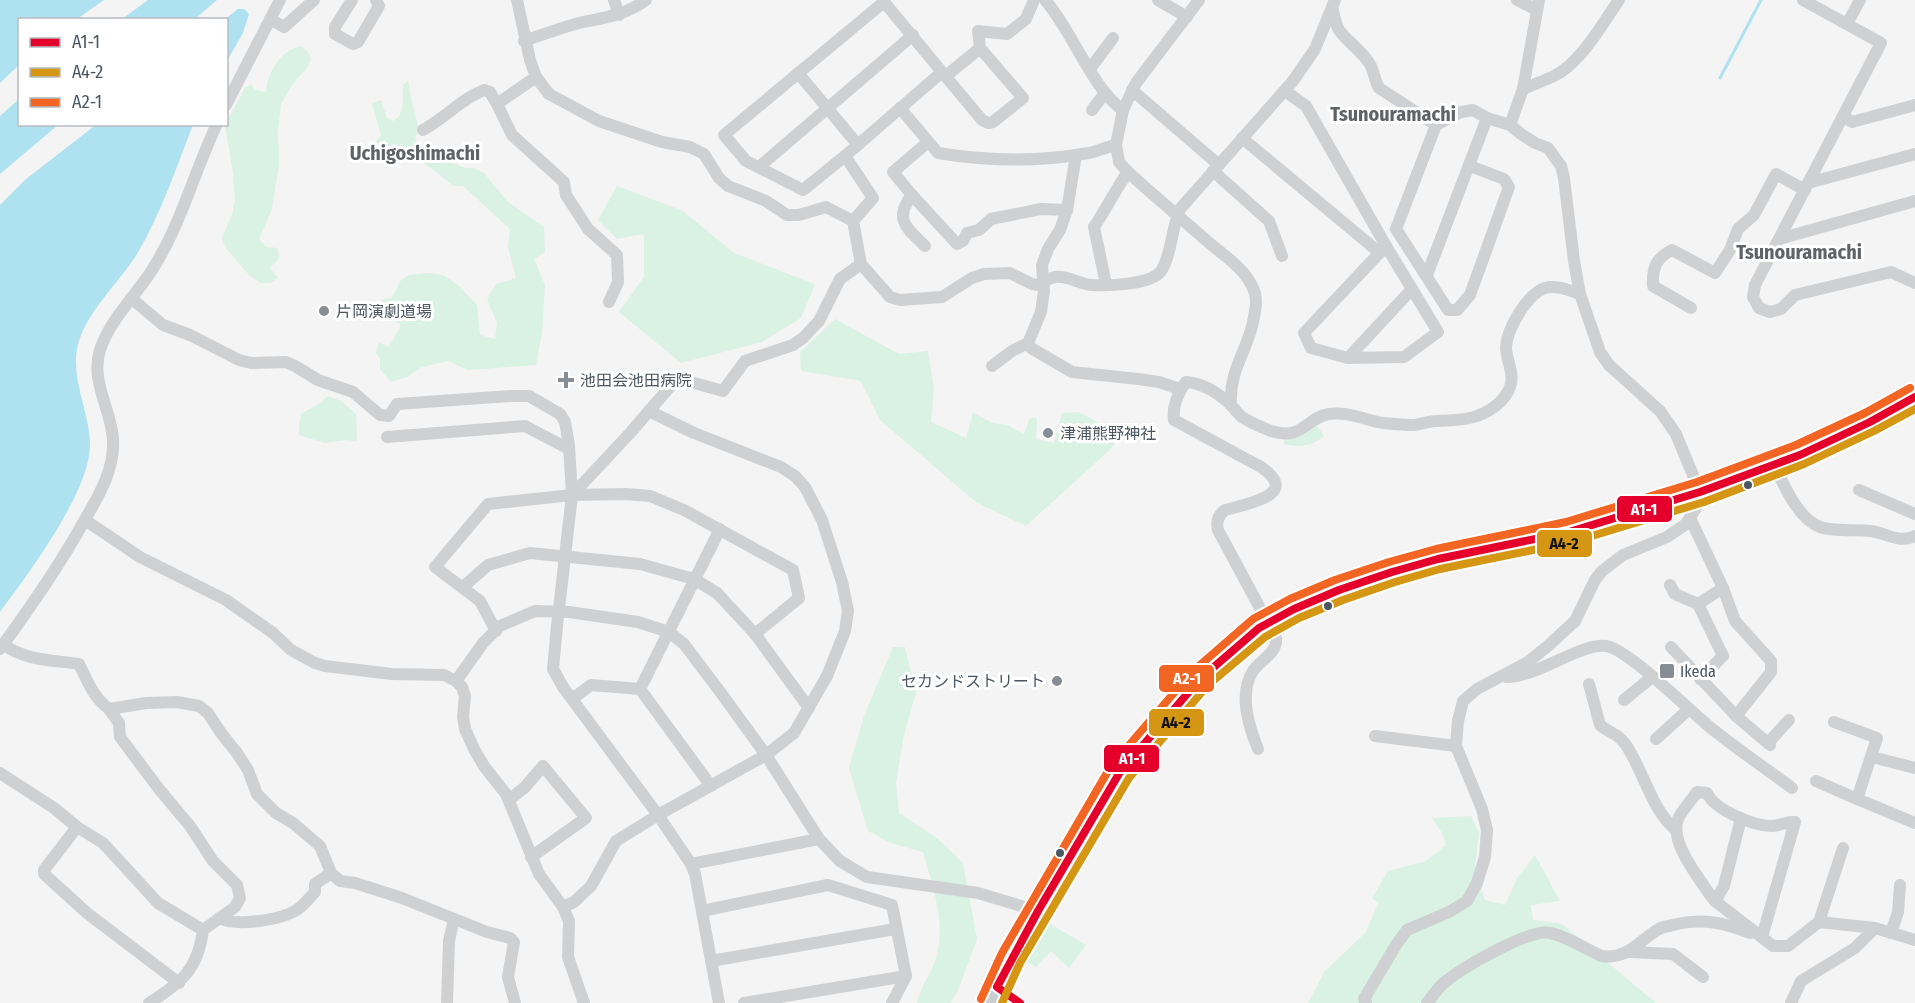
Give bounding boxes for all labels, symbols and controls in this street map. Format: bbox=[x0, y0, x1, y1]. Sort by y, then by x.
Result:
legend bbox=[18, 18, 228, 126]
text: A1-1 bbox=[72, 31, 100, 53]
text: A4-2 bbox=[72, 61, 103, 83]
text: A2-1 bbox=[72, 91, 102, 113]
district label: Tsunouramachi bbox=[1330, 102, 1456, 126]
district label: Uchigoshimachi bbox=[350, 141, 480, 165]
district label: Tsunouramachi bbox=[1736, 240, 1862, 264]
place label: 片岡演劇道場 bbox=[336, 302, 432, 321]
marker: 片岡演劇道場 bbox=[317, 304, 331, 318]
marker: 池田会池田病院 bbox=[557, 371, 575, 389]
place label: 池田会池田病院 bbox=[580, 371, 692, 390]
place label: 津浦熊野神社 bbox=[1060, 424, 1156, 443]
marker: 津浦熊野神社 bbox=[1041, 426, 1055, 440]
unlabelled marker bbox=[1742, 479, 1754, 491]
line badge: A1-1 bbox=[1616, 495, 1673, 523]
text: A1-1 bbox=[1630, 500, 1657, 519]
line badge: A4-2 bbox=[1536, 529, 1593, 558]
text: A4-2 bbox=[1548, 534, 1579, 553]
unlabelled marker bbox=[1322, 600, 1334, 612]
marker: Ikeda bbox=[1658, 662, 1676, 680]
place label: Ikeda bbox=[1680, 662, 1716, 681]
line badge: A2-1 bbox=[1158, 664, 1215, 693]
text: A2-1 bbox=[1172, 669, 1201, 688]
place label: セカンドストリート bbox=[901, 672, 1045, 691]
marker: セカンドストリート bbox=[1050, 674, 1064, 688]
line badge: A4-2 bbox=[1148, 708, 1205, 737]
text: A4-2 bbox=[1160, 713, 1191, 732]
line badge: A1-1 bbox=[1103, 744, 1160, 773]
text: A1-1 bbox=[1118, 749, 1145, 768]
unlabelled marker bbox=[1054, 847, 1066, 859]

